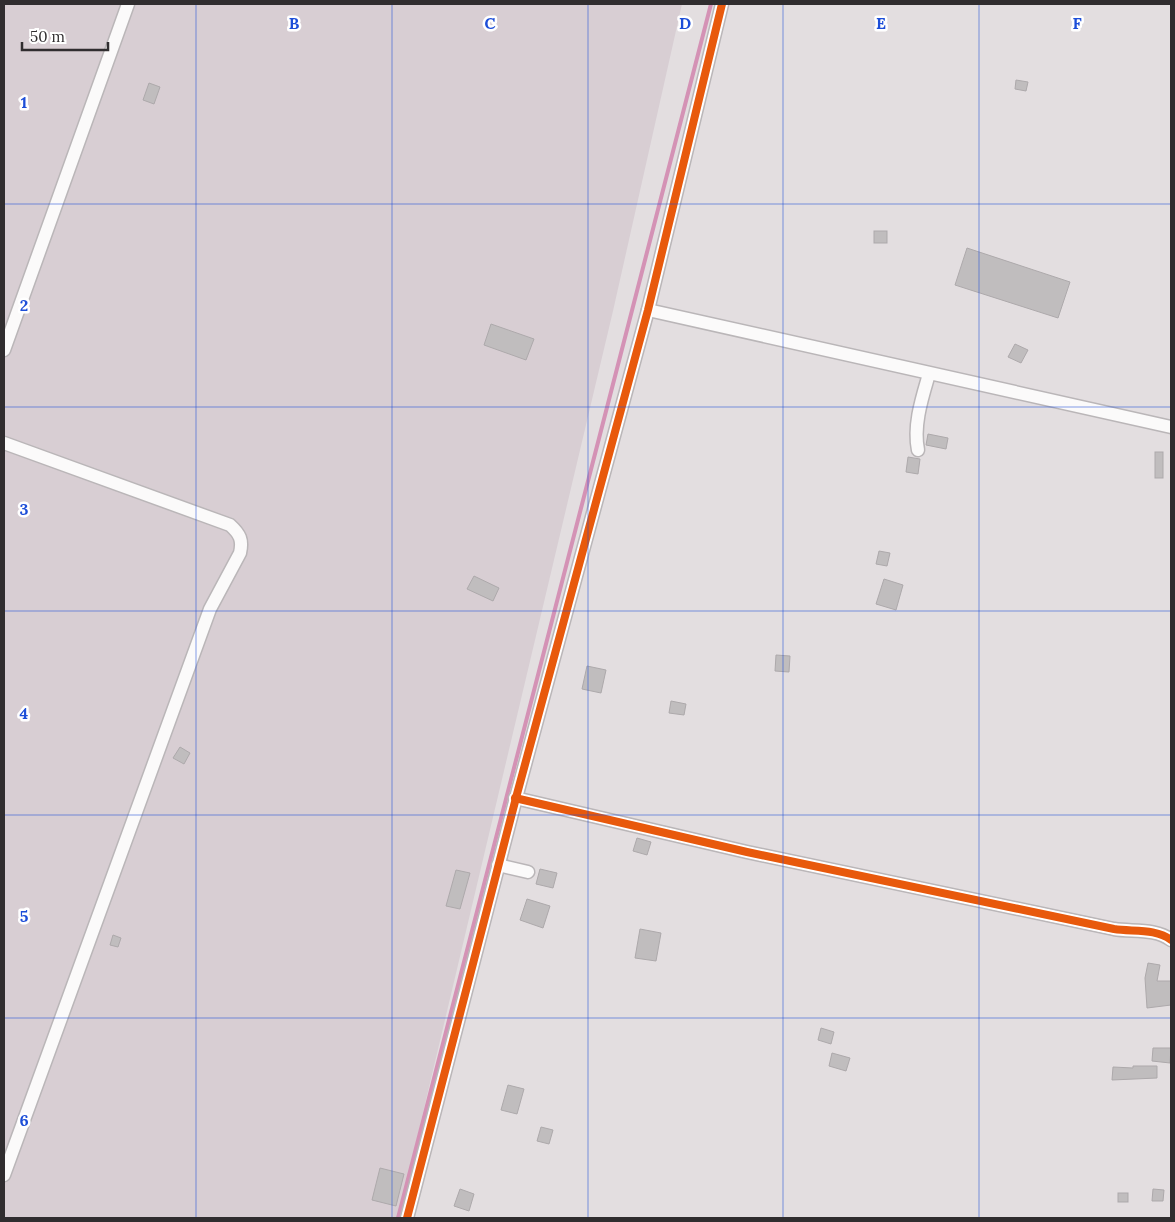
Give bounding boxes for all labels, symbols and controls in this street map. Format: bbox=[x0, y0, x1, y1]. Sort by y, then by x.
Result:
text: B bbox=[289, 13, 300, 33]
text: C bbox=[484, 13, 496, 33]
text: D bbox=[679, 13, 691, 33]
text: E bbox=[876, 13, 886, 33]
text: F bbox=[1072, 13, 1082, 33]
scale bar bbox=[22, 20, 109, 52]
text: 50 m bbox=[30, 27, 65, 46]
text: 1 bbox=[21, 92, 27, 112]
text: 2 bbox=[20, 295, 28, 315]
text: 3 bbox=[20, 499, 29, 519]
text: 4 bbox=[20, 703, 29, 723]
text: 5 bbox=[20, 906, 29, 926]
text: 6 bbox=[19, 1110, 29, 1130]

